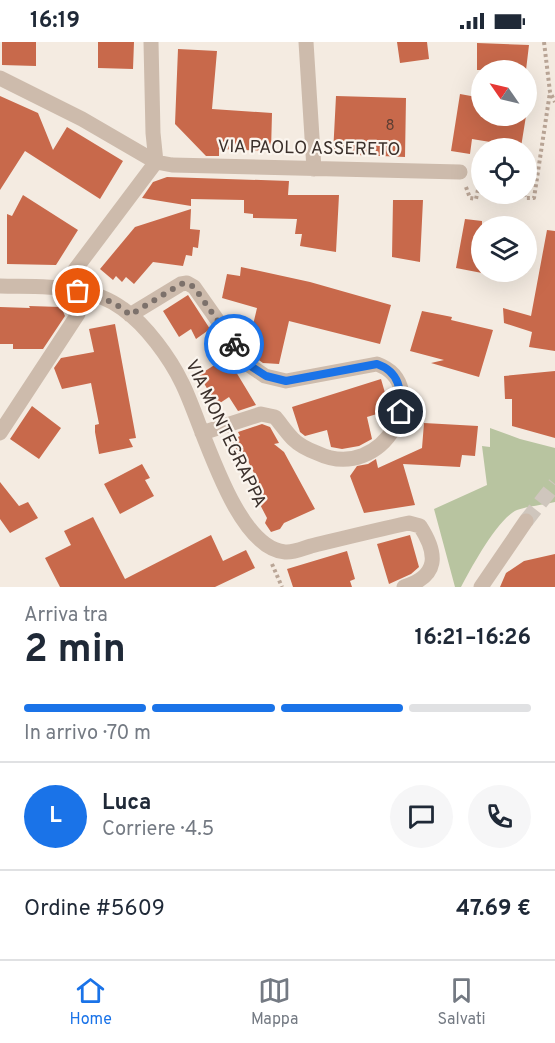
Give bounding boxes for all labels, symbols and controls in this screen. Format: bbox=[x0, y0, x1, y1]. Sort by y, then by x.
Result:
text: 16:19 bbox=[30, 8, 80, 35]
north arrow bbox=[471, 60, 537, 126]
map controls bbox=[471, 60, 537, 282]
house number: 8 bbox=[385, 117, 395, 136]
street label: VIA PAOLO ASSERETO bbox=[217, 136, 401, 162]
button: locate bbox=[471, 138, 537, 204]
button: layers bbox=[471, 216, 537, 282]
pin bbox=[52, 265, 103, 316]
icon: bag bbox=[61, 274, 94, 307]
courier bbox=[204, 314, 264, 374]
icon: bike bbox=[218, 328, 251, 361]
street label: VIA MONTEGRAPPA bbox=[179, 356, 271, 512]
pin bbox=[375, 386, 426, 437]
icon: home bbox=[384, 395, 417, 428]
text: Arriva tra bbox=[24, 603, 108, 629]
text: 16:21–16:26 bbox=[414, 625, 531, 652]
text: 2 min bbox=[24, 627, 126, 676]
text: In arrivo · 70 m bbox=[24, 721, 151, 747]
button: chat bbox=[390, 785, 453, 848]
button: phone bbox=[468, 785, 531, 848]
text: Luca bbox=[102, 790, 151, 817]
text: L bbox=[49, 803, 62, 830]
text: Corriere · 4.5 bbox=[102, 817, 214, 843]
text: Ordine #5609 bbox=[24, 896, 165, 923]
text: 47.69 € bbox=[456, 896, 531, 923]
tab: Home bbox=[69, 974, 112, 1030]
tab: Mappa bbox=[251, 974, 299, 1030]
tab: Salvati bbox=[437, 974, 486, 1030]

